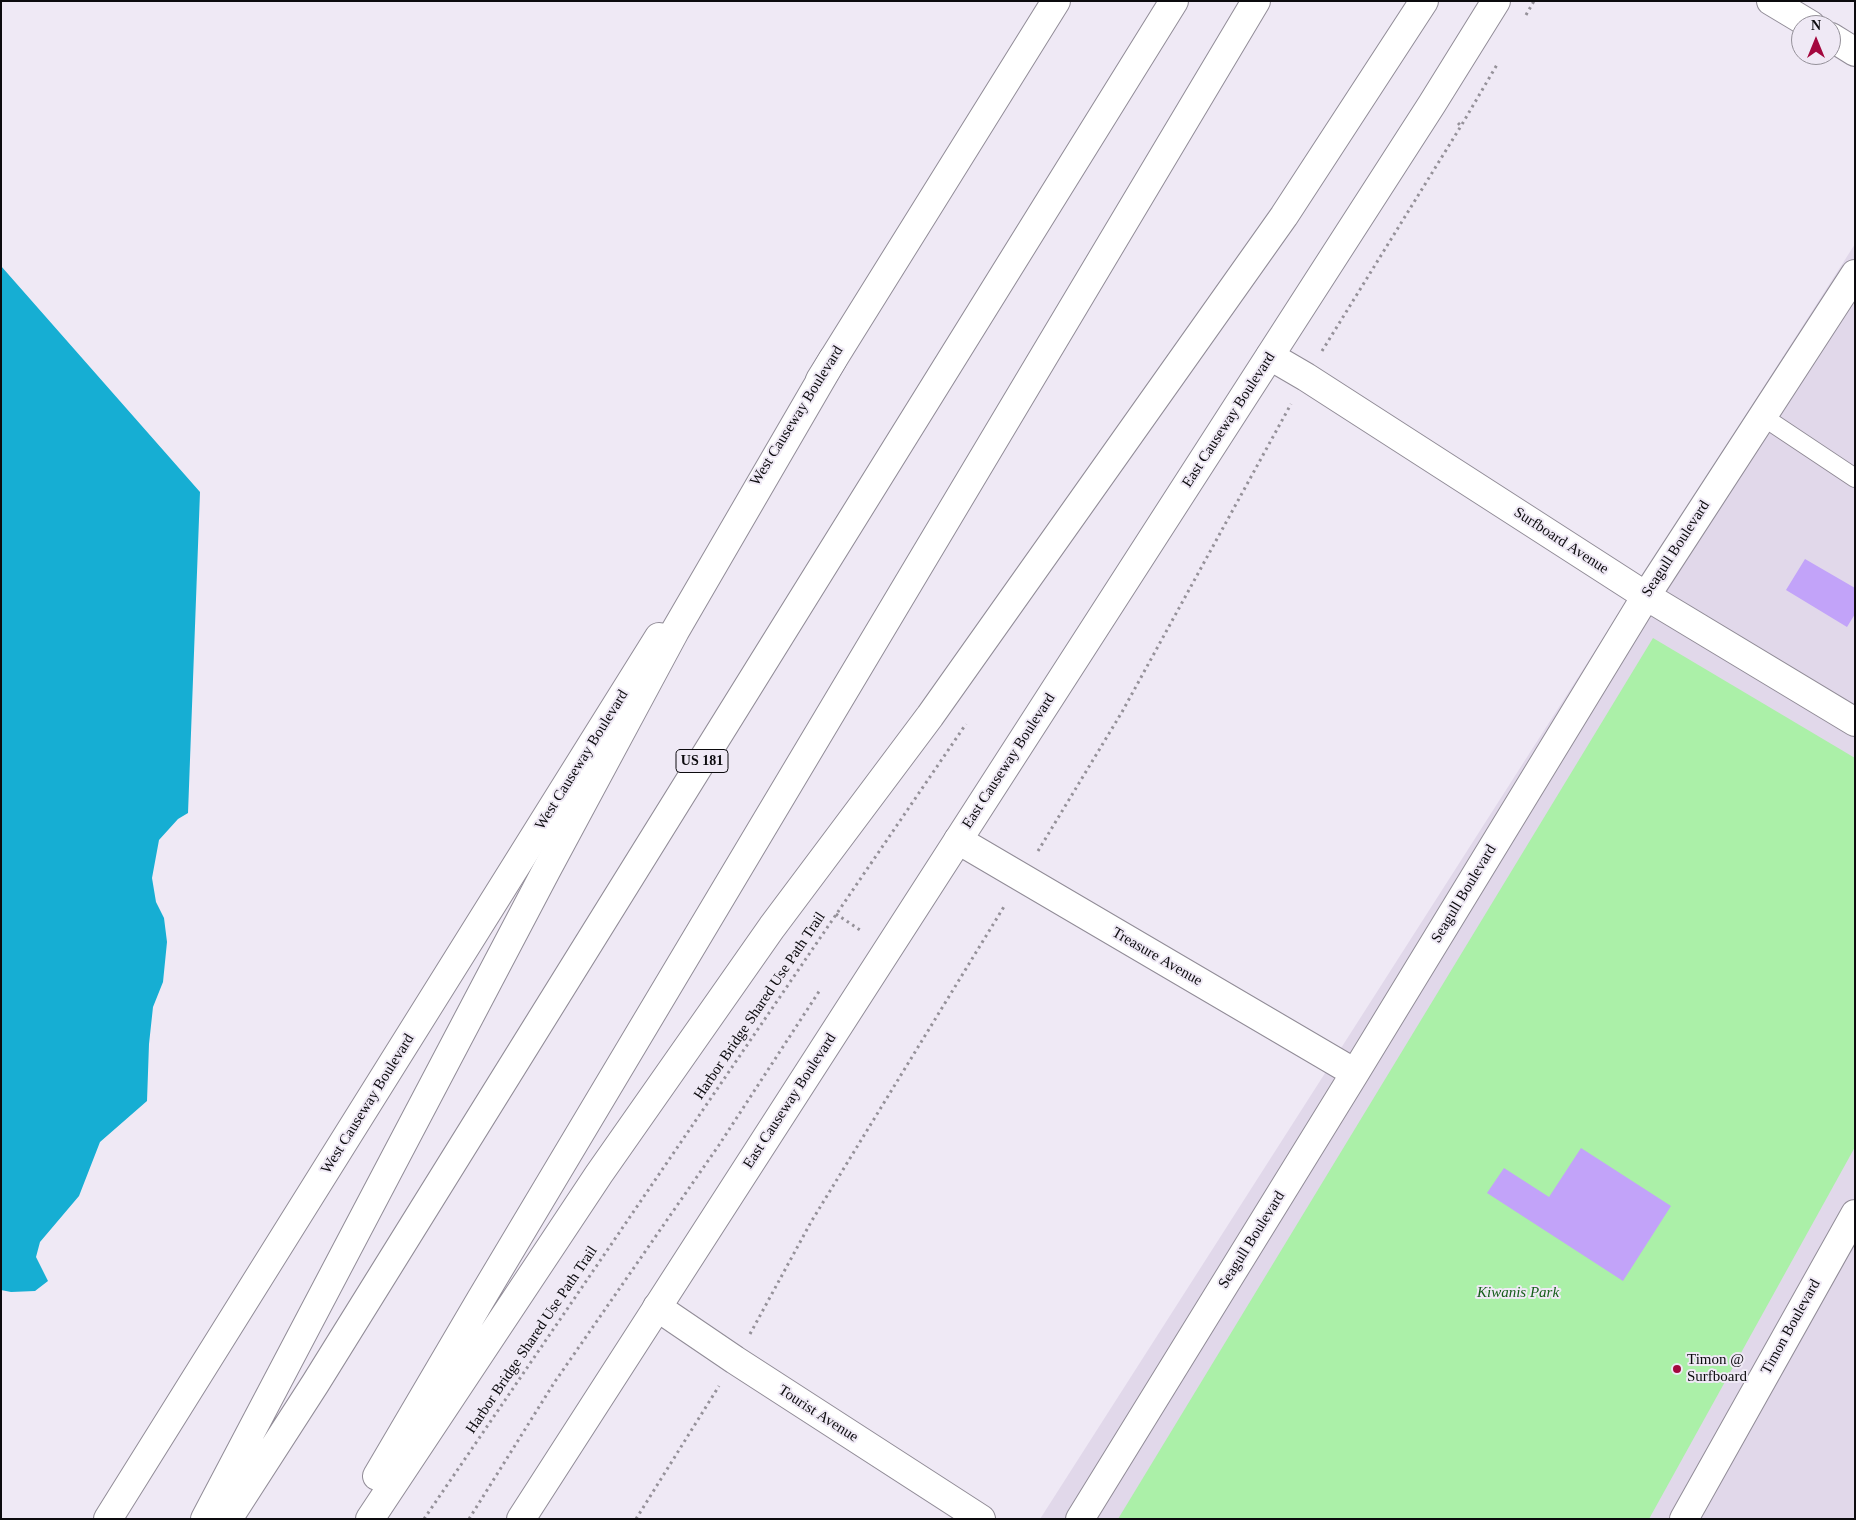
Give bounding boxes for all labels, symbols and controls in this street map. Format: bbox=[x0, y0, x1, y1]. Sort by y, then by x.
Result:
north arrow bbox=[1791, 15, 1841, 65]
text: N bbox=[1811, 18, 1821, 33]
street label: West Causeway Boulevard bbox=[747, 343, 847, 489]
street label: East Causeway Boulevard bbox=[1179, 349, 1279, 491]
street label: Seagull Boulevard bbox=[1638, 497, 1714, 601]
street label: Surfboard Avenue bbox=[1510, 504, 1612, 578]
street label: West Causeway Boulevard bbox=[532, 687, 632, 833]
street label: East Causeway Boulevard bbox=[959, 690, 1059, 832]
road number: US 181 bbox=[676, 749, 728, 772]
street label: Seagull Boulevard bbox=[1428, 842, 1500, 946]
street label: Harbor Bridge Shared Use Path Trail bbox=[690, 909, 830, 1103]
street label: Treasure Avenue bbox=[1109, 924, 1205, 990]
street label: East Causeway Boulevard bbox=[740, 1030, 840, 1172]
street label: West Causeway Boulevard bbox=[318, 1031, 418, 1177]
street label: Seagull Boulevard bbox=[1215, 1188, 1289, 1292]
street label: Harbor Bridge Shared Use Path Trail bbox=[462, 1243, 602, 1437]
street label: Timon Boulevard bbox=[1758, 1276, 1824, 1378]
park label: Kiwanis Park bbox=[1477, 1284, 1559, 1302]
place label: Timon @ Surfboard bbox=[1687, 1351, 1747, 1386]
marker: Timon @ Surfboard bbox=[1671, 1363, 1683, 1375]
street label: Tourist Avenue bbox=[775, 1382, 861, 1446]

